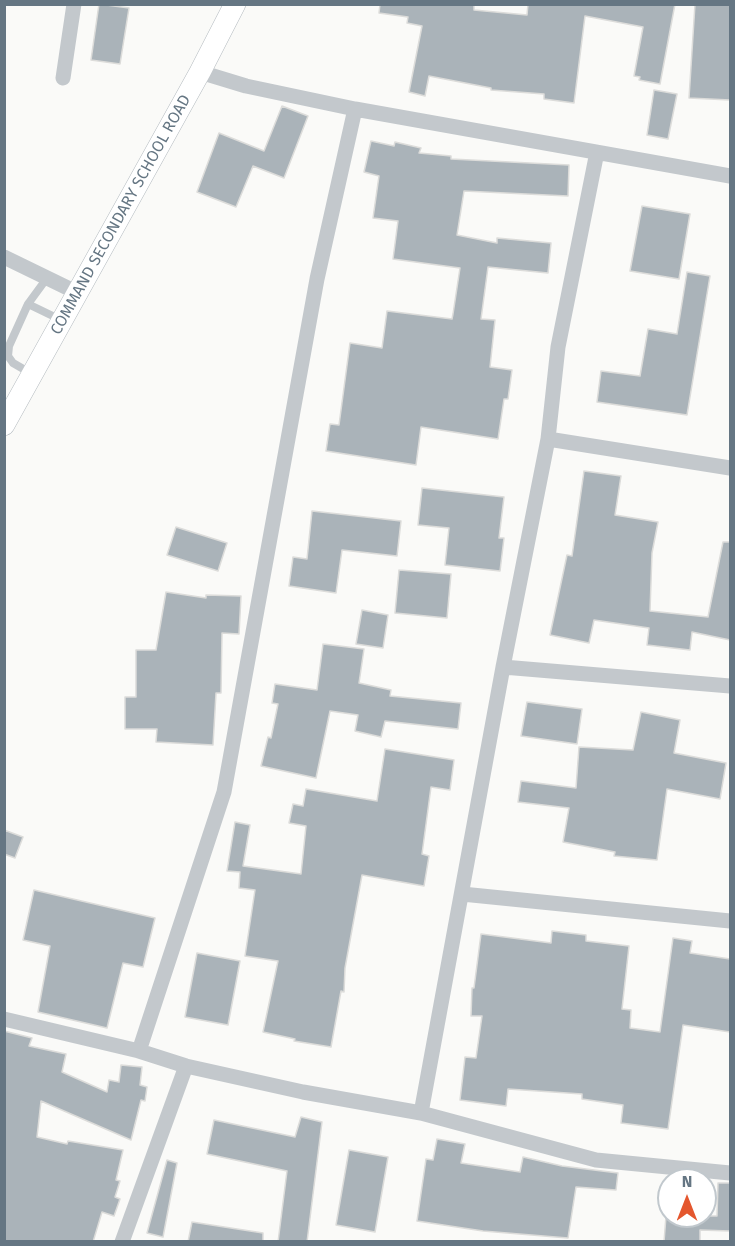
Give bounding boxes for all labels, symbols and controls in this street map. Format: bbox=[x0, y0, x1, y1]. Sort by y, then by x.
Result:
street label: COMMAND SECONDARY SCHOOL ROAD bbox=[47, 92, 195, 338]
north arrow bbox=[657, 1168, 717, 1228]
text: N bbox=[682, 1172, 692, 1191]

